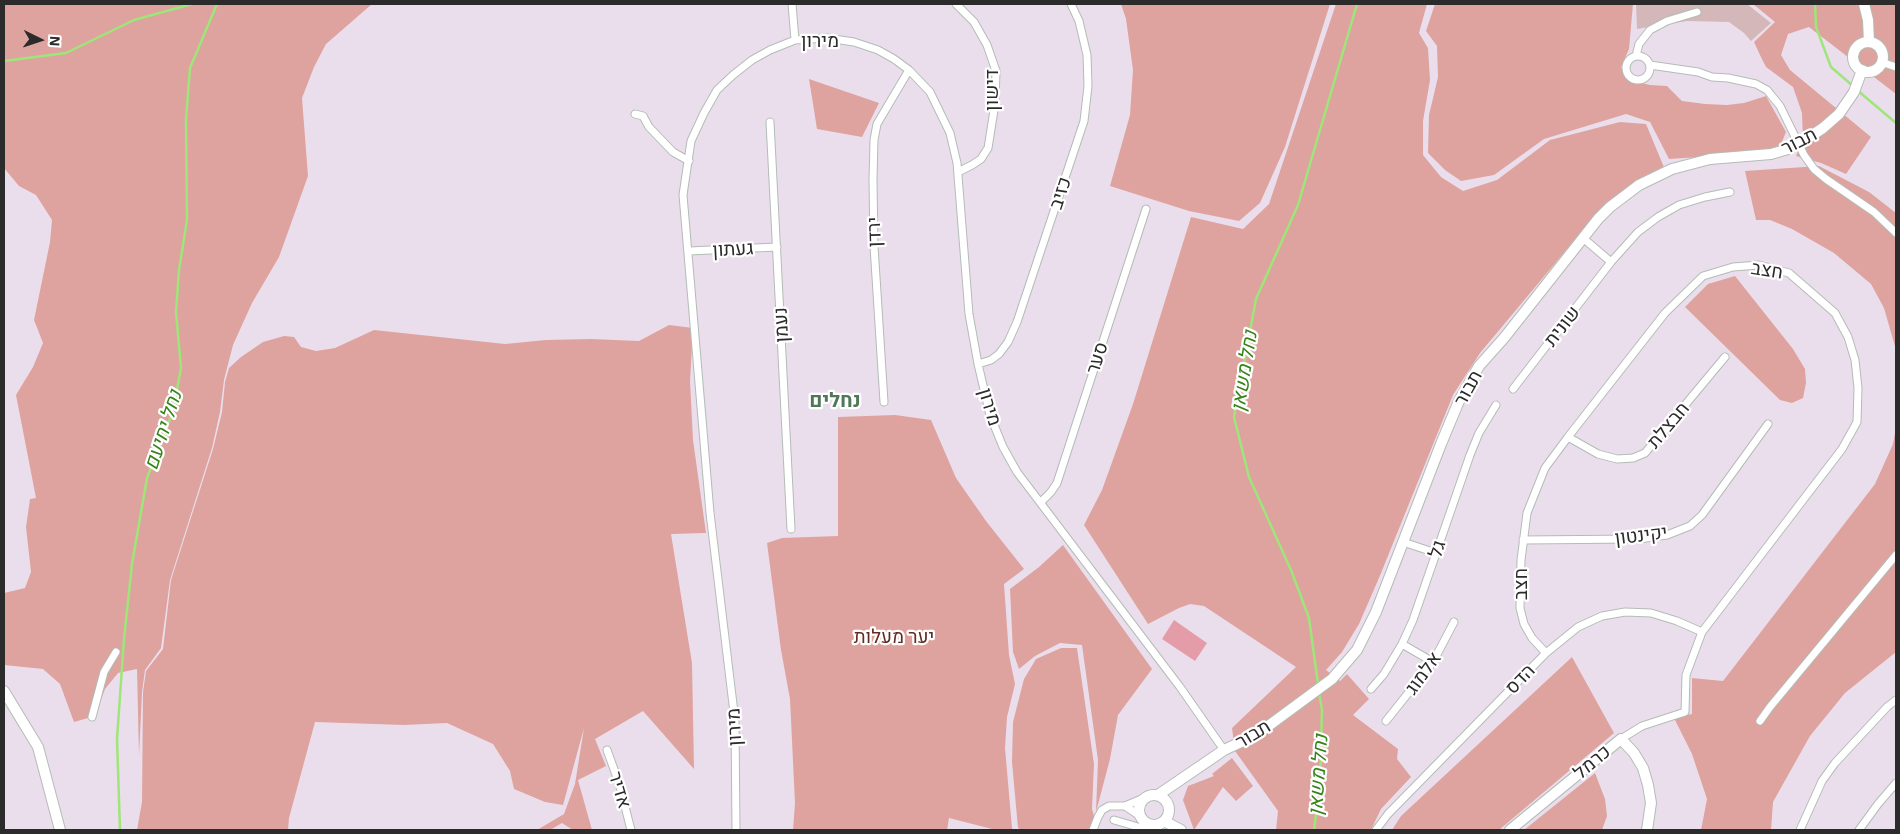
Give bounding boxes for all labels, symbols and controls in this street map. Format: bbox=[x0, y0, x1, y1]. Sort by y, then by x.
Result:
north arrow bbox=[15, 15, 65, 65]
street label: מירון bbox=[801, 30, 839, 52]
text: N bbox=[47, 35, 64, 47]
street label: דישון bbox=[981, 69, 1003, 111]
street label: תבור bbox=[1777, 122, 1821, 160]
street label: כזיב bbox=[1044, 174, 1076, 212]
street label: ירדן bbox=[862, 216, 886, 248]
street label: געתון bbox=[712, 237, 754, 261]
street label: חצב bbox=[1749, 256, 1785, 284]
street label: שונית bbox=[1539, 301, 1585, 351]
street label: נעמן bbox=[769, 307, 793, 343]
water label: נחל משאן bbox=[1226, 329, 1262, 413]
street label: סער bbox=[1081, 339, 1113, 377]
street label: תבור bbox=[1449, 366, 1487, 410]
street label: מירון bbox=[974, 385, 1006, 429]
water label: נחל יחיעם bbox=[139, 387, 187, 473]
district label: נחלים bbox=[809, 388, 861, 412]
street label: חבצלת bbox=[1642, 397, 1694, 453]
street label: יקינטון bbox=[1613, 520, 1669, 550]
street label: גל bbox=[1423, 537, 1451, 561]
street label: חצב bbox=[1510, 568, 1532, 600]
park label: יער מעלות bbox=[854, 626, 934, 648]
street label: אלמוג bbox=[1400, 647, 1446, 699]
street label: הדס bbox=[1500, 659, 1540, 699]
street label: מירון bbox=[722, 707, 746, 747]
street label: תבור bbox=[1231, 715, 1275, 753]
water label: נחל משאן bbox=[1303, 734, 1333, 816]
street label: כרמל bbox=[1569, 740, 1615, 784]
street label: אדיר bbox=[604, 769, 636, 811]

